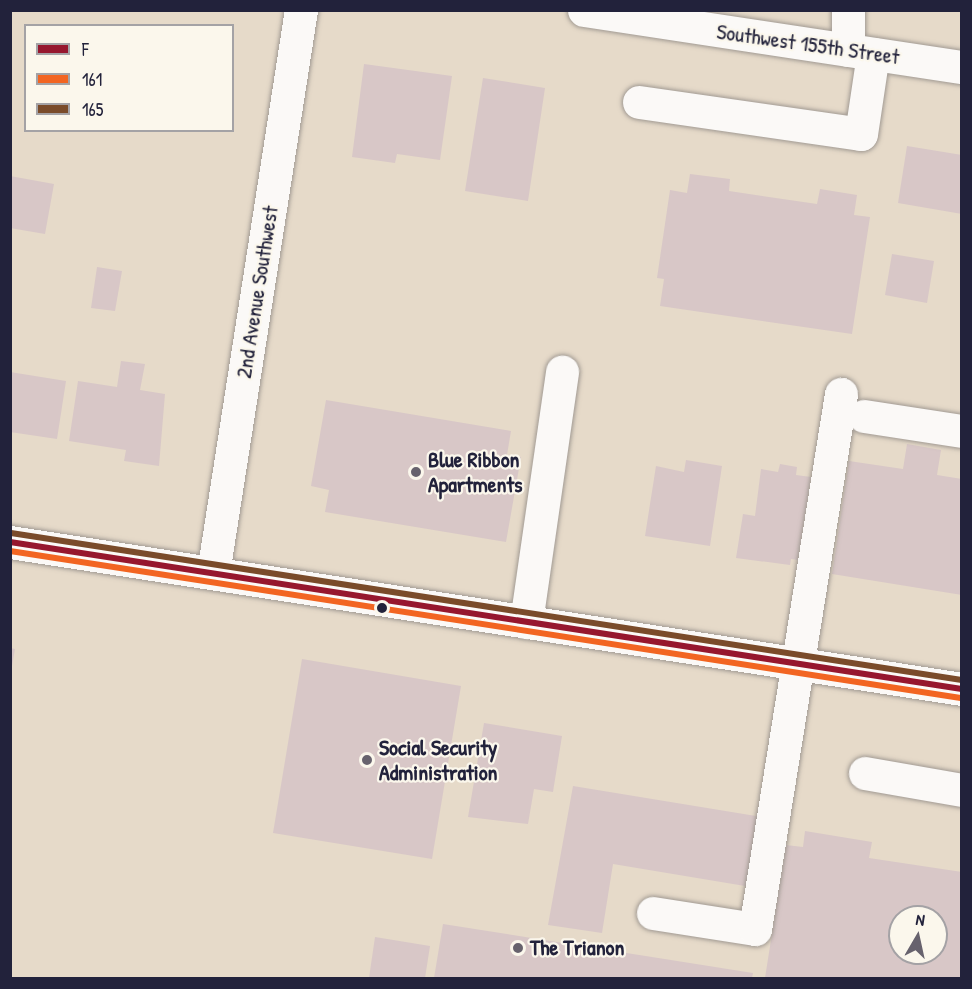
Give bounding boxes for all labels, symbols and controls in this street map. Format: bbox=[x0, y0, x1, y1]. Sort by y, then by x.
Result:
street label: Southwest 155th Street bbox=[715, 18, 901, 70]
legend bbox=[24, 24, 234, 132]
text: F bbox=[82, 37, 89, 62]
text: 161 bbox=[82, 67, 102, 92]
text: 165 bbox=[82, 97, 103, 122]
street label: 2nd Avenue Southwest bbox=[230, 204, 284, 380]
place label: Blue Ribbon Apartments bbox=[428, 446, 523, 498]
marker: Blue Ribbon Apartments bbox=[409, 465, 423, 479]
unlabelled marker bbox=[376, 602, 388, 614]
place label: Social Security Administration bbox=[379, 734, 498, 786]
marker: Social Security Administration bbox=[360, 753, 374, 767]
north arrow bbox=[888, 905, 948, 965]
text: N bbox=[915, 908, 926, 931]
place label: The Trianon bbox=[530, 935, 624, 961]
marker: The Trianon bbox=[511, 941, 525, 955]

